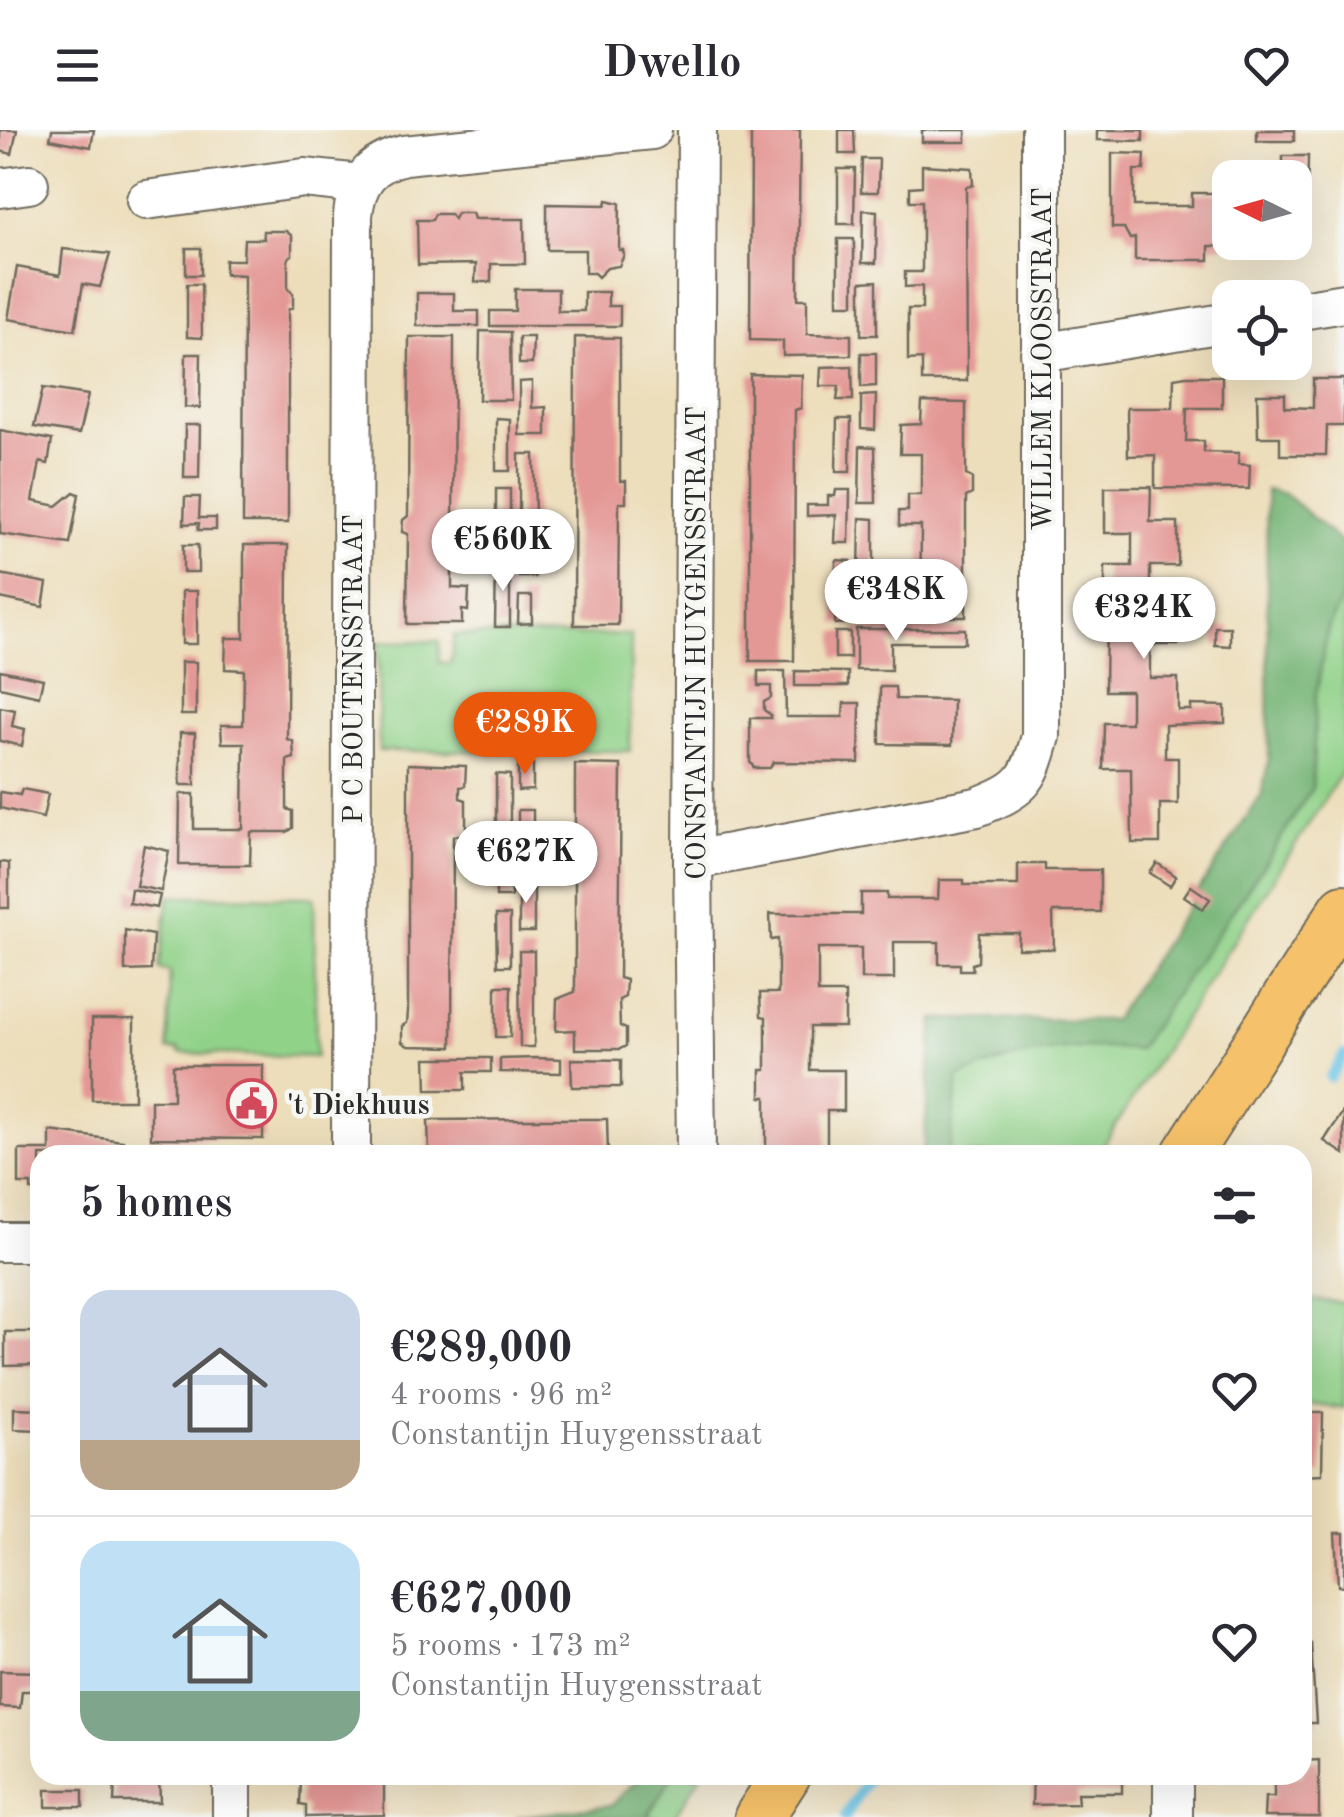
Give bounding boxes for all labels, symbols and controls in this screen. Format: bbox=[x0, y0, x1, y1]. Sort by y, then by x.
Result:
icon: menu bbox=[50, 38, 105, 93]
icon: heart bbox=[1239, 38, 1294, 93]
text: Dwello bbox=[602, 42, 742, 87]
north arrow bbox=[1212, 160, 1312, 260]
map controls bbox=[1212, 160, 1312, 380]
street label: WILLEM KLOOSSTRAAT bbox=[1030, 187, 1058, 531]
button: locate bbox=[1212, 280, 1312, 380]
street label: CONSTANTIJN HUYGENSSTRAAT bbox=[684, 406, 712, 880]
pin: €560K bbox=[433, 509, 573, 594]
street label: P C BOUTENSSTRAAT bbox=[341, 514, 369, 824]
text: €560K bbox=[454, 525, 552, 557]
pin: €348K bbox=[826, 559, 966, 644]
text: €348K bbox=[847, 575, 945, 607]
pin: €324K bbox=[1074, 577, 1214, 662]
text: €324K bbox=[1095, 593, 1193, 625]
pin: €289K bbox=[455, 692, 595, 777]
text: €289K bbox=[476, 708, 574, 740]
pin: €627K bbox=[456, 821, 596, 906]
text: €627K bbox=[477, 837, 575, 869]
public building icon: 't Diekhuus bbox=[226, 1078, 278, 1130]
place label: 't Diekhuus bbox=[287, 1093, 429, 1121]
icon: filters bbox=[1207, 1178, 1262, 1233]
text: 5 homes bbox=[80, 1184, 232, 1226]
text: €289,000 bbox=[390, 1329, 572, 1371]
icon: home bbox=[160, 1330, 280, 1450]
icon: heart bbox=[1207, 1363, 1262, 1418]
text: 4 rooms · 96 m² bbox=[390, 1380, 612, 1412]
text: Constantijn Huygensstraat bbox=[390, 1420, 763, 1452]
text: €627,000 bbox=[390, 1580, 572, 1622]
icon: home bbox=[160, 1581, 280, 1701]
icon: heart bbox=[1207, 1614, 1262, 1669]
text: 5 rooms · 173 m² bbox=[390, 1631, 631, 1663]
text: Constantijn Huygensstraat bbox=[390, 1671, 763, 1703]

